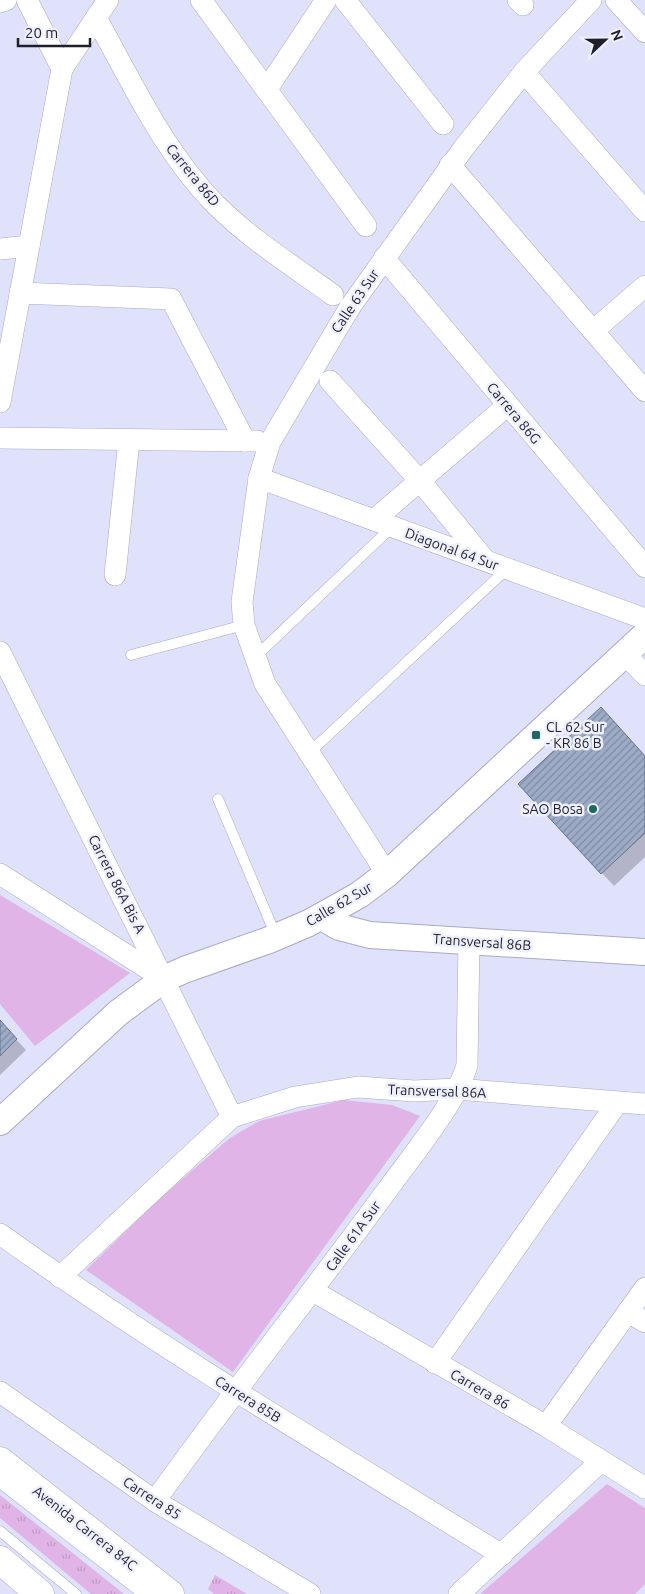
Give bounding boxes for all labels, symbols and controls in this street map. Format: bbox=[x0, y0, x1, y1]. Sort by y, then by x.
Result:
scale bar bbox=[18, 15, 90, 47]
north arrow bbox=[580, 15, 630, 65]
text: 20 m bbox=[25, 24, 58, 41]
text: N bbox=[608, 27, 626, 43]
street label: Carrera 86D bbox=[163, 141, 223, 209]
street label: Calle 63 Sur bbox=[328, 265, 383, 336]
street label: Carrera 86G bbox=[484, 379, 544, 447]
street label: Diagonal 64 Sur bbox=[403, 525, 502, 574]
place label: CL 62 Sur - KR 86 B bbox=[546, 719, 605, 751]
marker: CL 62 Sur - KR 86 B bbox=[530, 729, 542, 741]
place label: SAO Bosa bbox=[522, 801, 583, 817]
marker: SAO Bosa bbox=[587, 803, 599, 815]
street label: Carrera 86A Bis A bbox=[85, 832, 149, 936]
street label: Calle 62 Sur bbox=[303, 878, 376, 929]
street label: Transversal 86B bbox=[432, 931, 532, 953]
street label: Transversal 86A bbox=[387, 1081, 487, 1101]
street label: Calle 61A Sur bbox=[322, 1197, 384, 1274]
street label: Carrera 86 bbox=[448, 1366, 512, 1412]
street label: Carrera 85B bbox=[212, 1372, 284, 1426]
street label: Carrera 85 bbox=[120, 1473, 184, 1523]
street label: Avenida Carrera 84C bbox=[30, 1482, 141, 1574]

